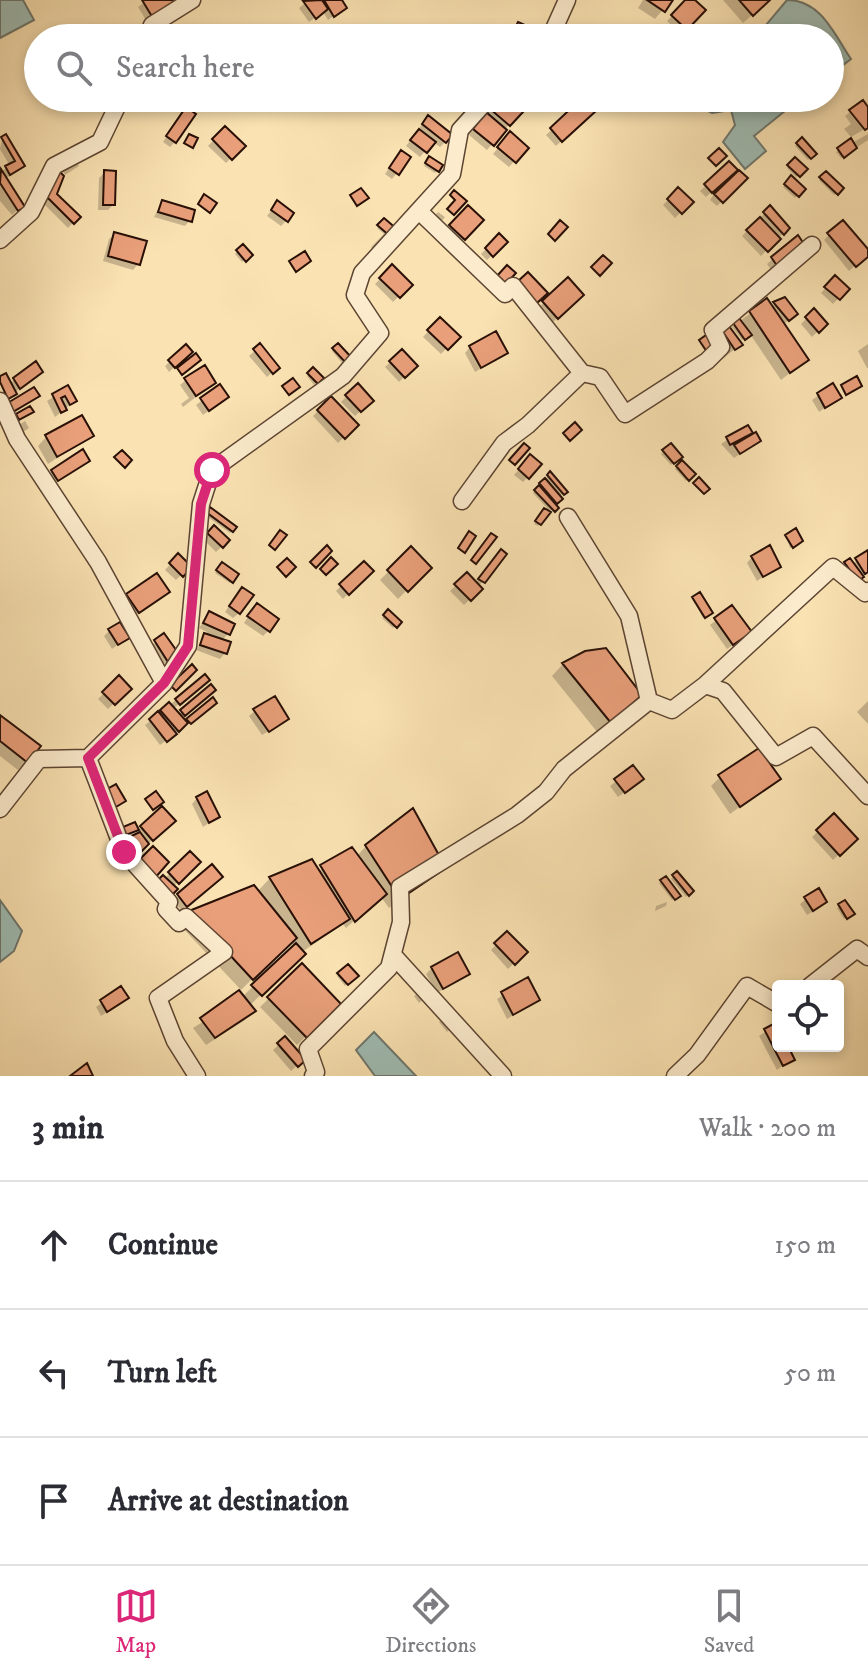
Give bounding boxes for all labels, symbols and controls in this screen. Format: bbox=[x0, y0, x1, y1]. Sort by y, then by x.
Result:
search box bbox=[24, 24, 844, 112]
icon: search bbox=[52, 46, 96, 90]
text: Search here bbox=[116, 50, 255, 87]
route start bbox=[194, 452, 230, 488]
route end bbox=[106, 834, 142, 870]
map controls bbox=[772, 980, 844, 1052]
button: locate bbox=[772, 980, 844, 1052]
text: 3 min bbox=[32, 1107, 104, 1149]
text: Walk · 200 m bbox=[699, 1112, 836, 1145]
icon: ahead bbox=[32, 1223, 76, 1267]
text: Continue bbox=[108, 1227, 218, 1264]
text: 150 m bbox=[775, 1229, 836, 1262]
icon: left bbox=[32, 1351, 76, 1395]
text: Turn left bbox=[108, 1355, 217, 1392]
text: 50 m bbox=[784, 1357, 836, 1390]
icon: arrive bbox=[32, 1479, 76, 1523]
text: Arrive at destination bbox=[108, 1483, 349, 1520]
tab: Map bbox=[114, 1584, 158, 1659]
tab: Directions bbox=[385, 1584, 476, 1659]
tab: Saved bbox=[704, 1584, 754, 1659]

